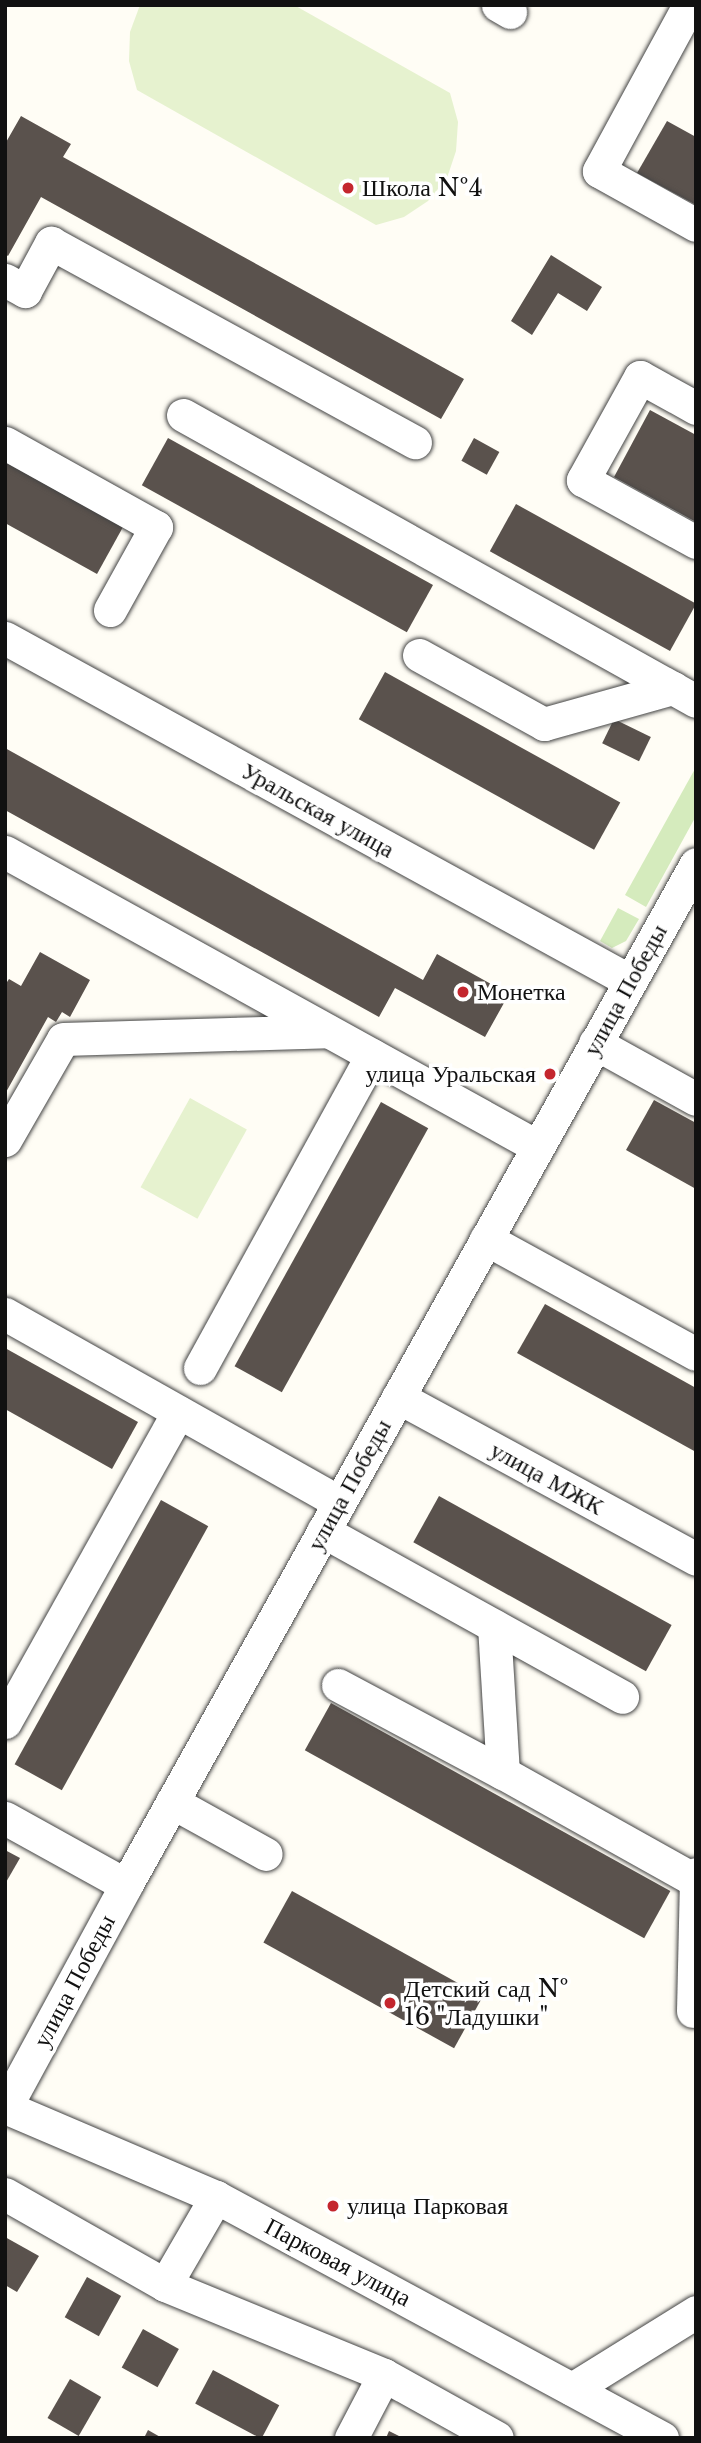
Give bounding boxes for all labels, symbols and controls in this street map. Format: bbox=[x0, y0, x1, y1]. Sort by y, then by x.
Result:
place label: Школа №4 bbox=[362, 174, 483, 202]
marker: Школа №4 bbox=[340, 180, 356, 196]
street label: Уральская улица bbox=[236, 756, 400, 864]
street label: улица Победы bbox=[577, 919, 673, 1061]
place label: Монетка bbox=[477, 978, 566, 1006]
marker: Монетка bbox=[455, 984, 471, 1000]
place label: улица Уральская bbox=[366, 1060, 536, 1088]
marker: улица Уральская bbox=[542, 1066, 558, 1082]
street label: улица Победы bbox=[301, 1414, 397, 1556]
street label: улица МЖК bbox=[485, 1435, 609, 1521]
street label: улица Победы bbox=[27, 1910, 121, 2052]
place label: Детский сад № 16 "Ладушки" bbox=[404, 1975, 569, 2031]
marker: Детский сад № 16 "Ладушки" bbox=[382, 1995, 398, 2011]
place label: улица Парковая bbox=[347, 2192, 508, 2220]
marker: улица Парковая bbox=[325, 2198, 341, 2214]
street label: Парковая улица bbox=[260, 2211, 416, 2313]

